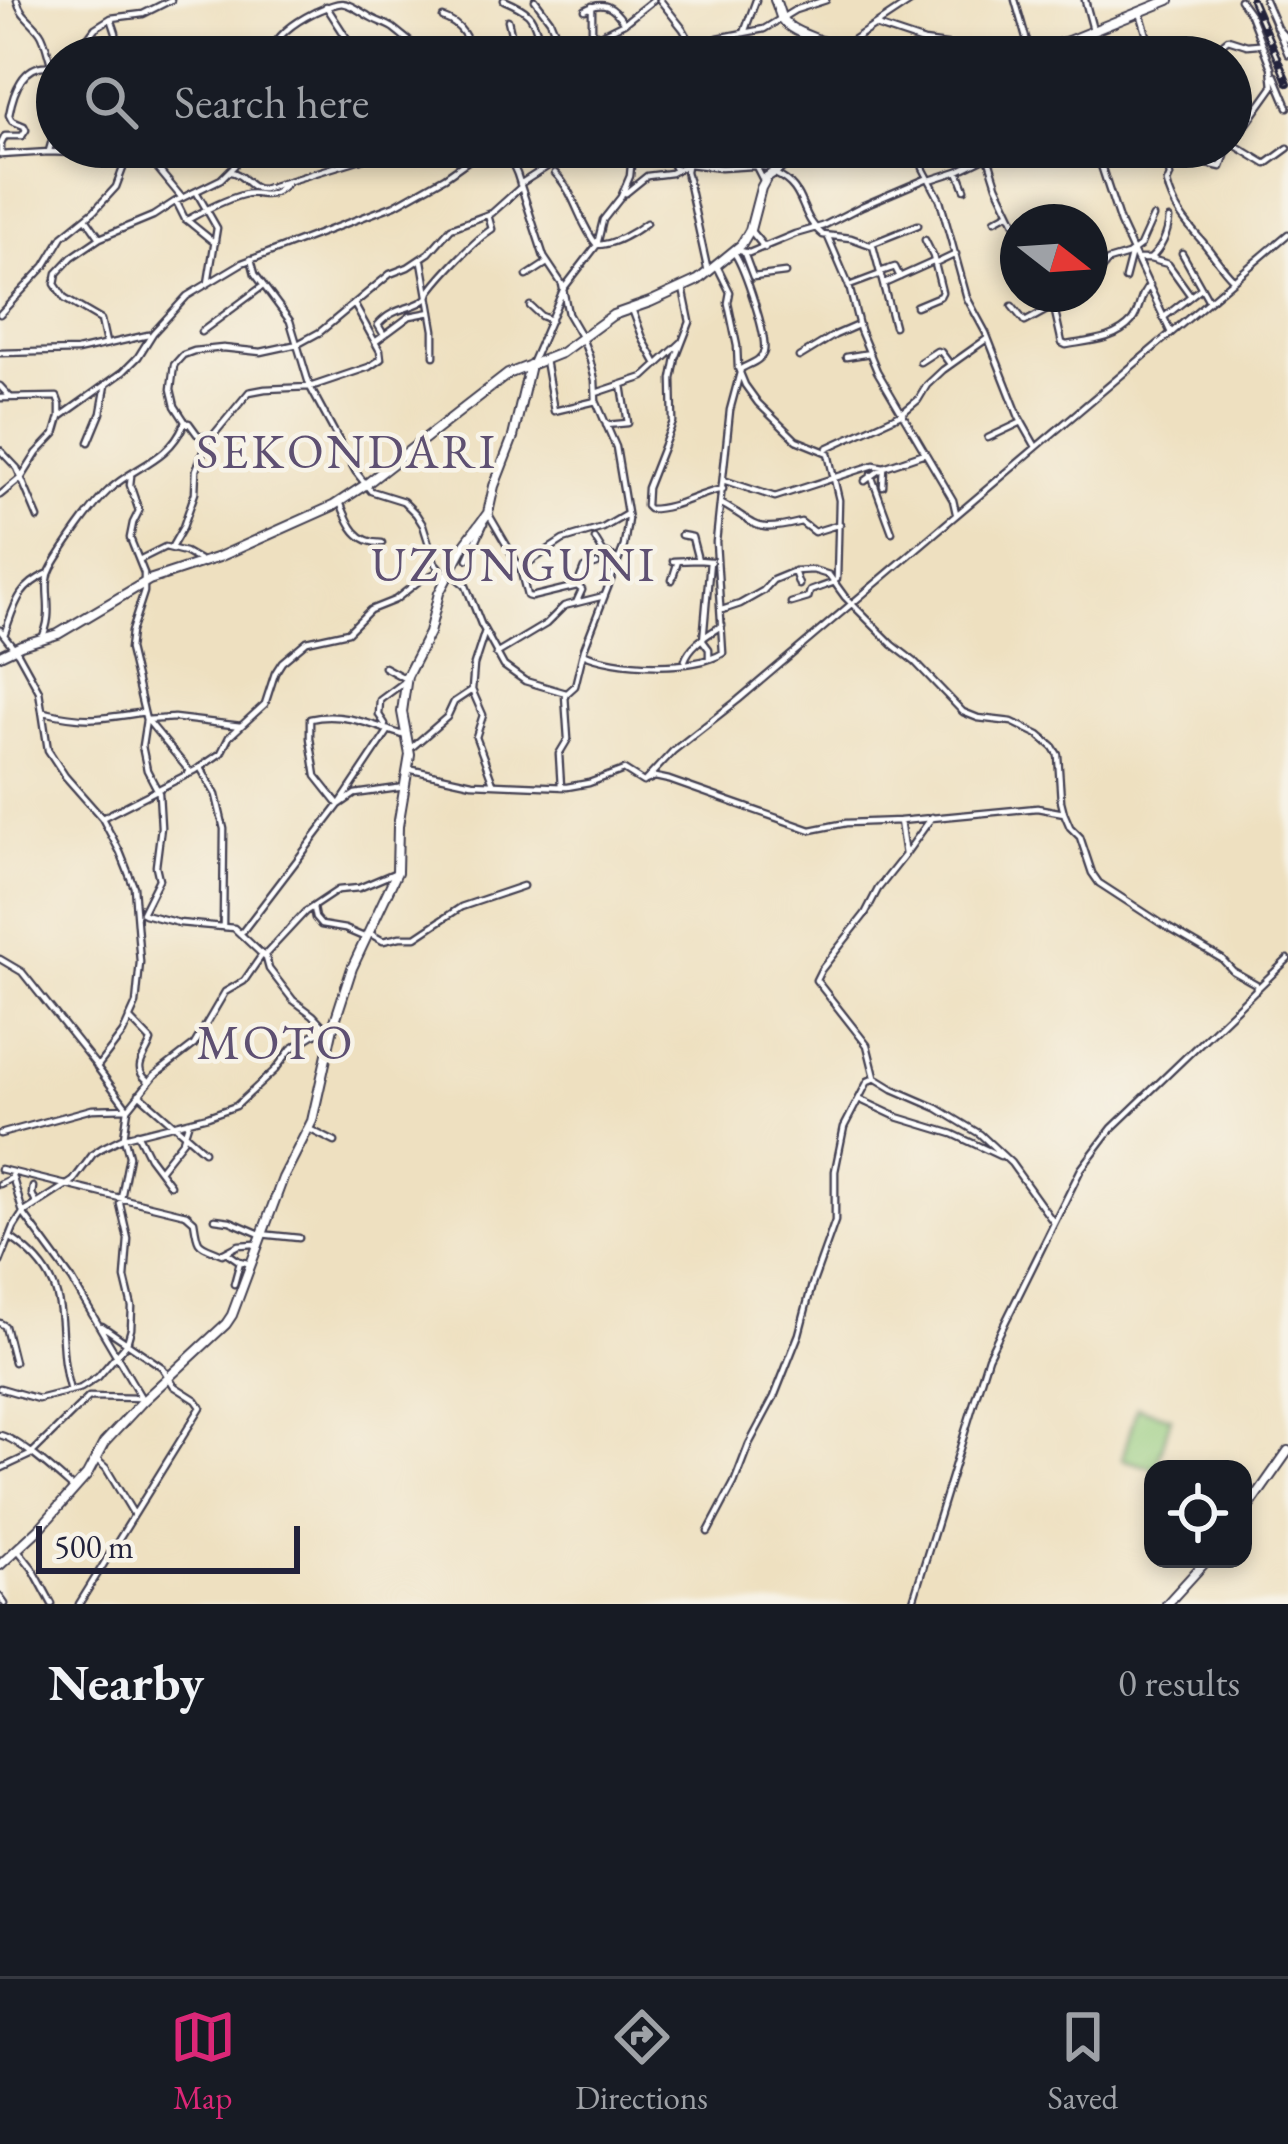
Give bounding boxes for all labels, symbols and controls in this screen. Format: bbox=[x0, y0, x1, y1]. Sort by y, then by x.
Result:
search box bbox=[36, 36, 1252, 168]
icon: search bbox=[78, 69, 144, 135]
text: Search here bbox=[174, 73, 369, 131]
north arrow bbox=[1000, 204, 1108, 312]
district label: SEKONDARI bbox=[196, 420, 498, 482]
district label: UZUNGUNI bbox=[371, 533, 657, 595]
district label: MOTO bbox=[197, 1011, 355, 1073]
map controls bbox=[1144, 1460, 1252, 1568]
button: locate bbox=[1144, 1460, 1252, 1568]
scale bar bbox=[36, 1520, 300, 1573]
text: 500 m bbox=[54, 1525, 134, 1568]
text: Nearby bbox=[48, 1649, 204, 1715]
text: 0 results bbox=[1118, 1657, 1240, 1708]
tab: Map bbox=[170, 2004, 236, 2119]
tab: Directions bbox=[575, 2004, 708, 2119]
tab: Saved bbox=[1048, 2004, 1118, 2119]

